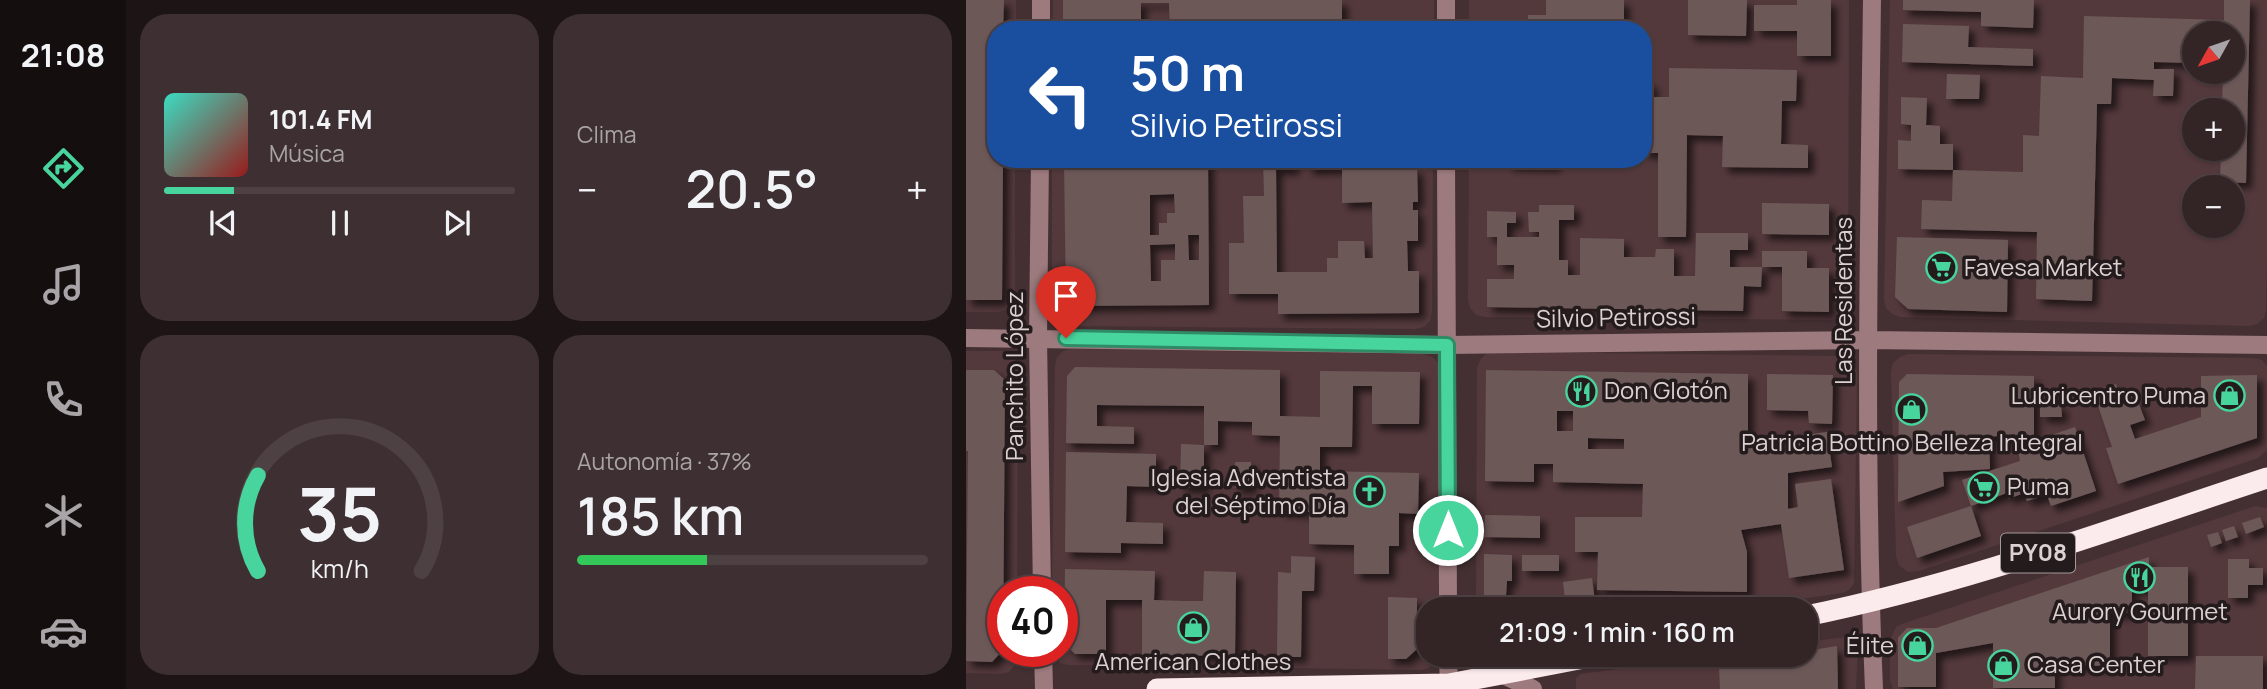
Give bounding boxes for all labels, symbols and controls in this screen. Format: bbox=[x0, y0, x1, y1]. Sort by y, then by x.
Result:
north arrow bbox=[2182, 21, 2245, 84]
map controls bbox=[2182, 21, 2245, 238]
text: 21:08 bbox=[21, 33, 105, 77]
text: 50 m bbox=[1130, 39, 1245, 106]
icon: left bbox=[1015, 49, 1106, 140]
button: + bbox=[2182, 98, 2245, 161]
text: 101.4 FM bbox=[269, 101, 373, 137]
text: Silvio Petirossi bbox=[1130, 103, 1343, 147]
text: Clima bbox=[577, 118, 636, 150]
text: Música bbox=[269, 137, 345, 169]
icon: directions bbox=[39, 144, 88, 193]
text: 20.5° bbox=[686, 153, 818, 224]
text: − bbox=[577, 163, 598, 215]
text: + bbox=[906, 163, 928, 215]
button: − bbox=[2182, 175, 2245, 238]
icon: previous bbox=[204, 204, 242, 242]
icon: pause bbox=[321, 204, 359, 242]
icon: next bbox=[438, 204, 476, 242]
street label: Las Residentas bbox=[1826, 217, 1859, 385]
place label: Favesa Market bbox=[1964, 250, 2122, 283]
supermarket icon: Favesa Market bbox=[1924, 251, 1958, 285]
icon: music bbox=[39, 260, 88, 309]
pin bbox=[1036, 266, 1096, 338]
icon: arrive bbox=[1047, 277, 1085, 315]
street label: Panchito López bbox=[997, 291, 1030, 461]
street label: Silvio Petirossi bbox=[1536, 299, 1696, 334]
place label: Don Glotón bbox=[1604, 373, 1728, 406]
restaurant icon: Don Glotón bbox=[1564, 374, 1598, 408]
icon: phone bbox=[39, 375, 88, 424]
place label: Lubricentro Puma bbox=[2011, 378, 2206, 411]
shop icon: Lubricentro Puma bbox=[2212, 379, 2246, 413]
shop icon: Patricia Bottino Belleza Integral bbox=[1895, 392, 1929, 426]
place label: Patricia Bottino Belleza Integral bbox=[1741, 425, 2083, 458]
text: Autonomía · 37% bbox=[577, 445, 752, 477]
place label: Iglesia Adventista del Séptimo Día bbox=[1150, 460, 1346, 521]
text: 35 bbox=[297, 463, 382, 563]
place label: Puma bbox=[2007, 469, 2069, 502]
supermarket icon: Puma bbox=[1967, 470, 2001, 504]
church icon: Iglesia Adventista del Séptimo Día bbox=[1352, 475, 1386, 509]
text: 185 km bbox=[577, 480, 744, 551]
icon: climate bbox=[39, 491, 88, 540]
position arrow bbox=[1411, 493, 1485, 567]
road number: PY08 bbox=[2001, 534, 2075, 572]
text: km/h bbox=[310, 551, 369, 586]
restaurant icon: Aurory Gourmet bbox=[2123, 561, 2157, 595]
speed limit sign: 40 bbox=[987, 576, 1078, 667]
place label: Aurory Gourmet bbox=[2052, 594, 2228, 627]
icon: car bbox=[39, 607, 88, 656]
shop icon: American Clothes bbox=[1176, 611, 1210, 645]
text: 21:09 · 1 min · 160 m bbox=[1499, 614, 1735, 650]
place label: Élite bbox=[1846, 628, 1894, 661]
shop icon: Élite bbox=[1900, 629, 1934, 663]
place label: American Clothes bbox=[1095, 644, 1291, 677]
place label: Casa Center bbox=[2027, 647, 2165, 680]
shop icon: Casa Center bbox=[1987, 648, 2021, 682]

